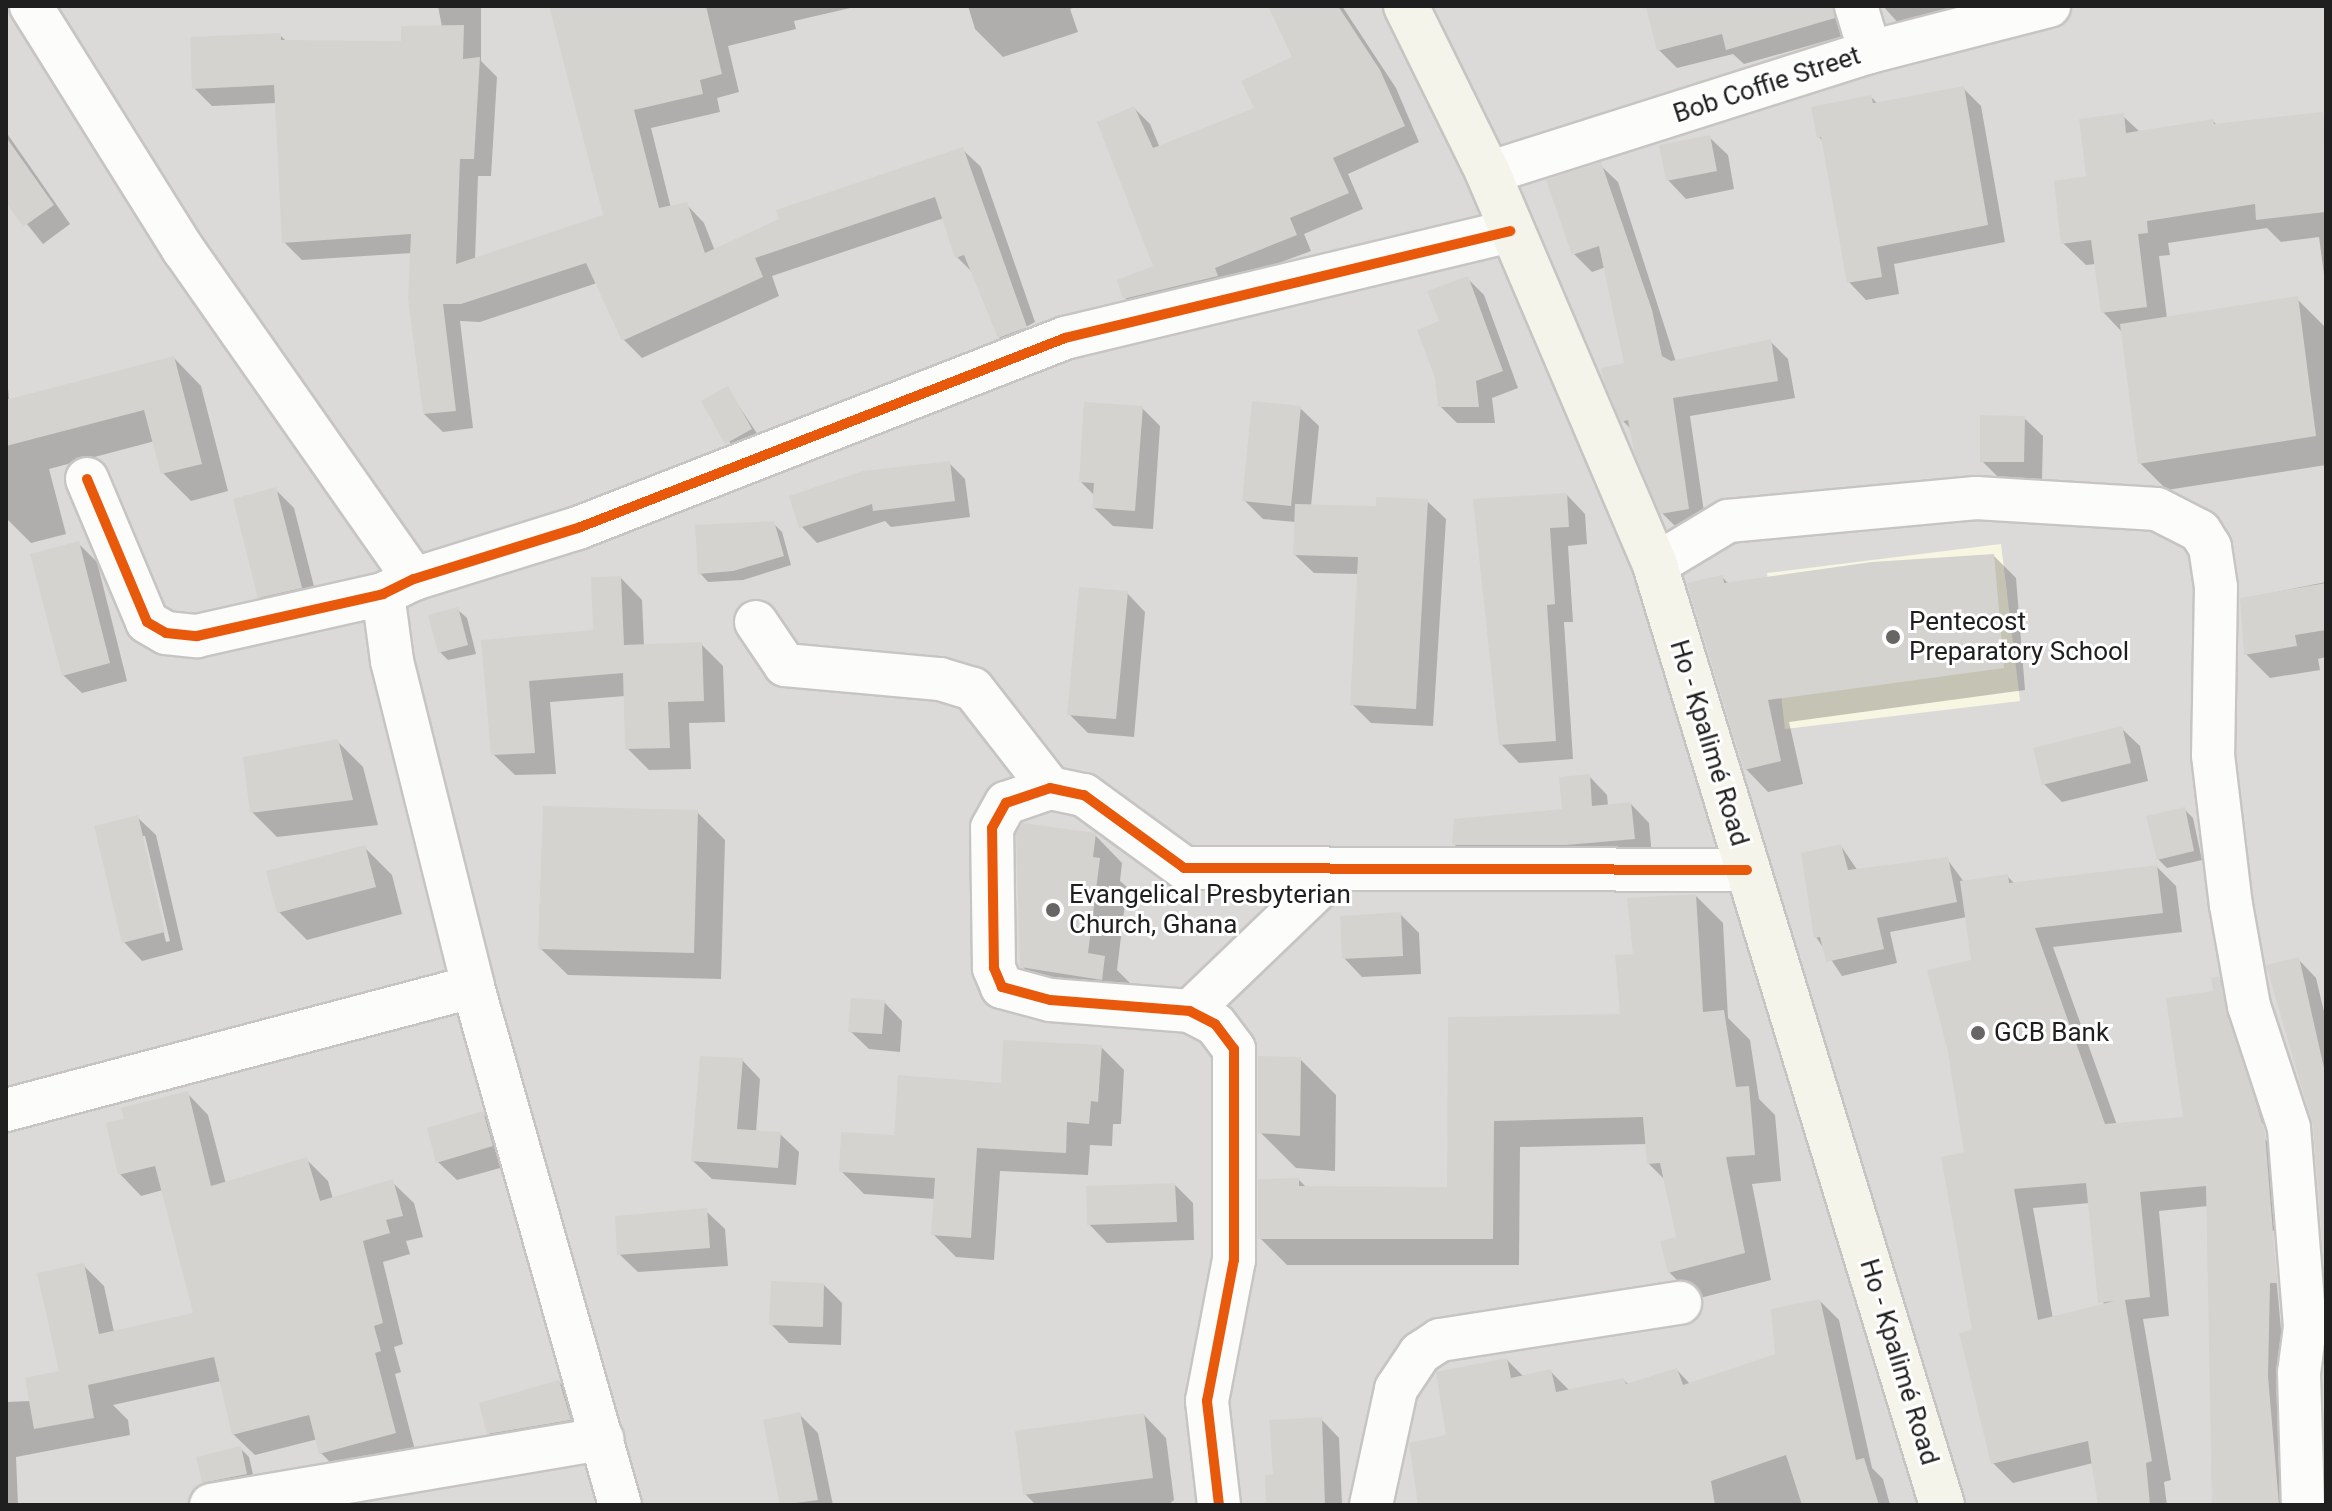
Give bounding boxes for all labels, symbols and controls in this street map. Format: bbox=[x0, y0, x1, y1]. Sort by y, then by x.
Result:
street label: Bob Coffie Street bbox=[1670, 40, 1864, 130]
place label: Pentecost Preparatory School bbox=[1909, 606, 2129, 668]
marker: Pentecost Preparatory School bbox=[1884, 628, 1902, 646]
street label: Ho - Kpalimé Road bbox=[1663, 636, 1755, 850]
place label: Evangelical Presbyterian Church, Ghana bbox=[1069, 879, 1351, 940]
marker: Evangelical Presbyterian Church, Ghana bbox=[1044, 901, 1062, 919]
place label: GCB Bank bbox=[1994, 1017, 2109, 1049]
marker: GCB Bank bbox=[1969, 1024, 1987, 1042]
street label: Ho - Kpalimé Road bbox=[1853, 1255, 1945, 1469]

